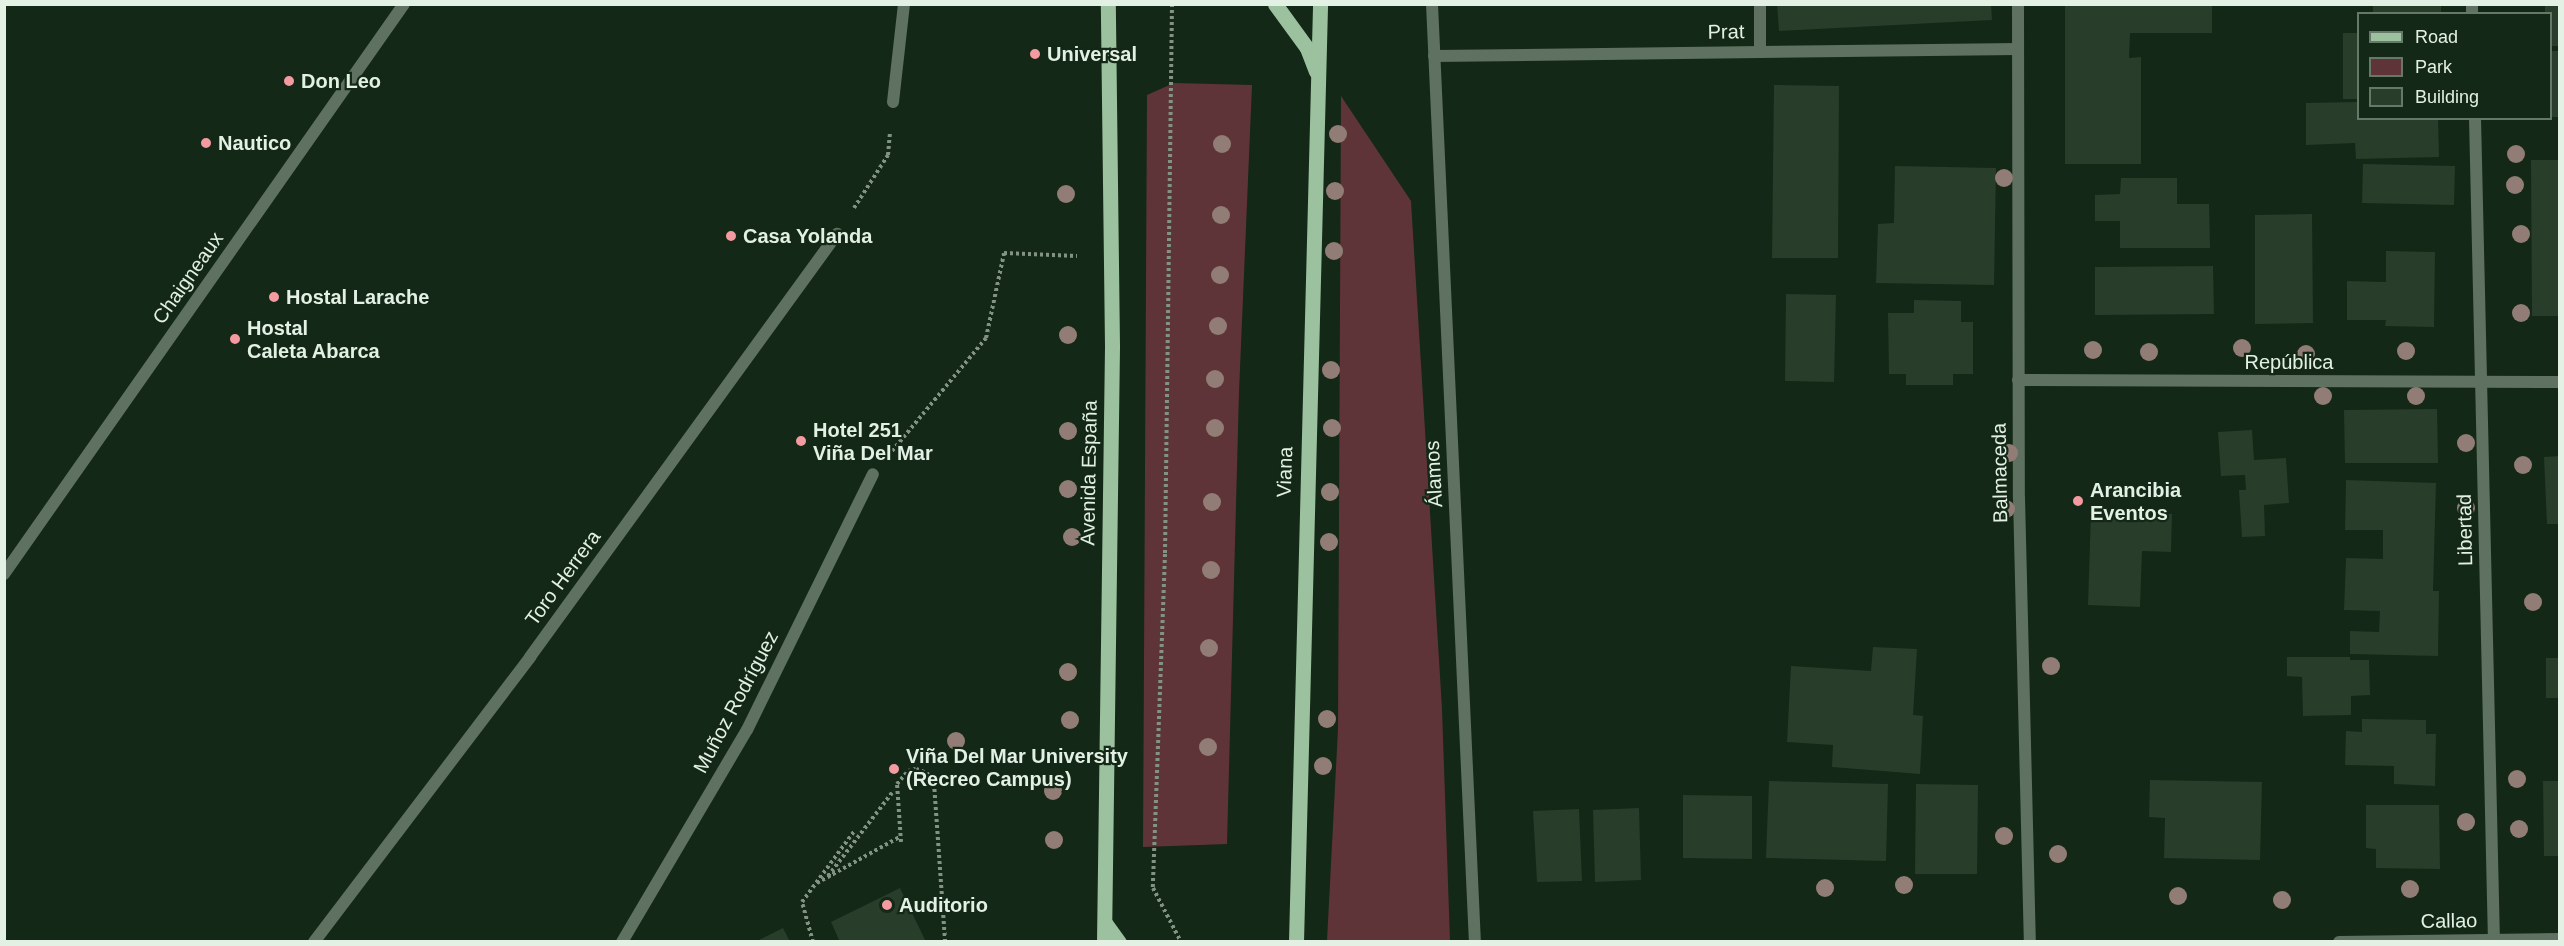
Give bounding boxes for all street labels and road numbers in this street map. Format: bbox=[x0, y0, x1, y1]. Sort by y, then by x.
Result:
street label: Prat bbox=[1707, 20, 1745, 44]
street label: Chaigneaux bbox=[148, 227, 228, 329]
street label: República bbox=[2245, 350, 2333, 374]
street label: Avenida España bbox=[1076, 400, 1102, 546]
street label: Balmaceda bbox=[1987, 423, 2013, 523]
street label: Álamos bbox=[1420, 440, 1448, 508]
street label: Viana bbox=[1272, 446, 1298, 498]
street label: Libertad bbox=[2452, 494, 2478, 566]
street label: Toro Herrera bbox=[520, 526, 606, 630]
street label: Muñoz Rodríguez bbox=[688, 627, 784, 777]
street label: Callao bbox=[2420, 909, 2478, 933]

